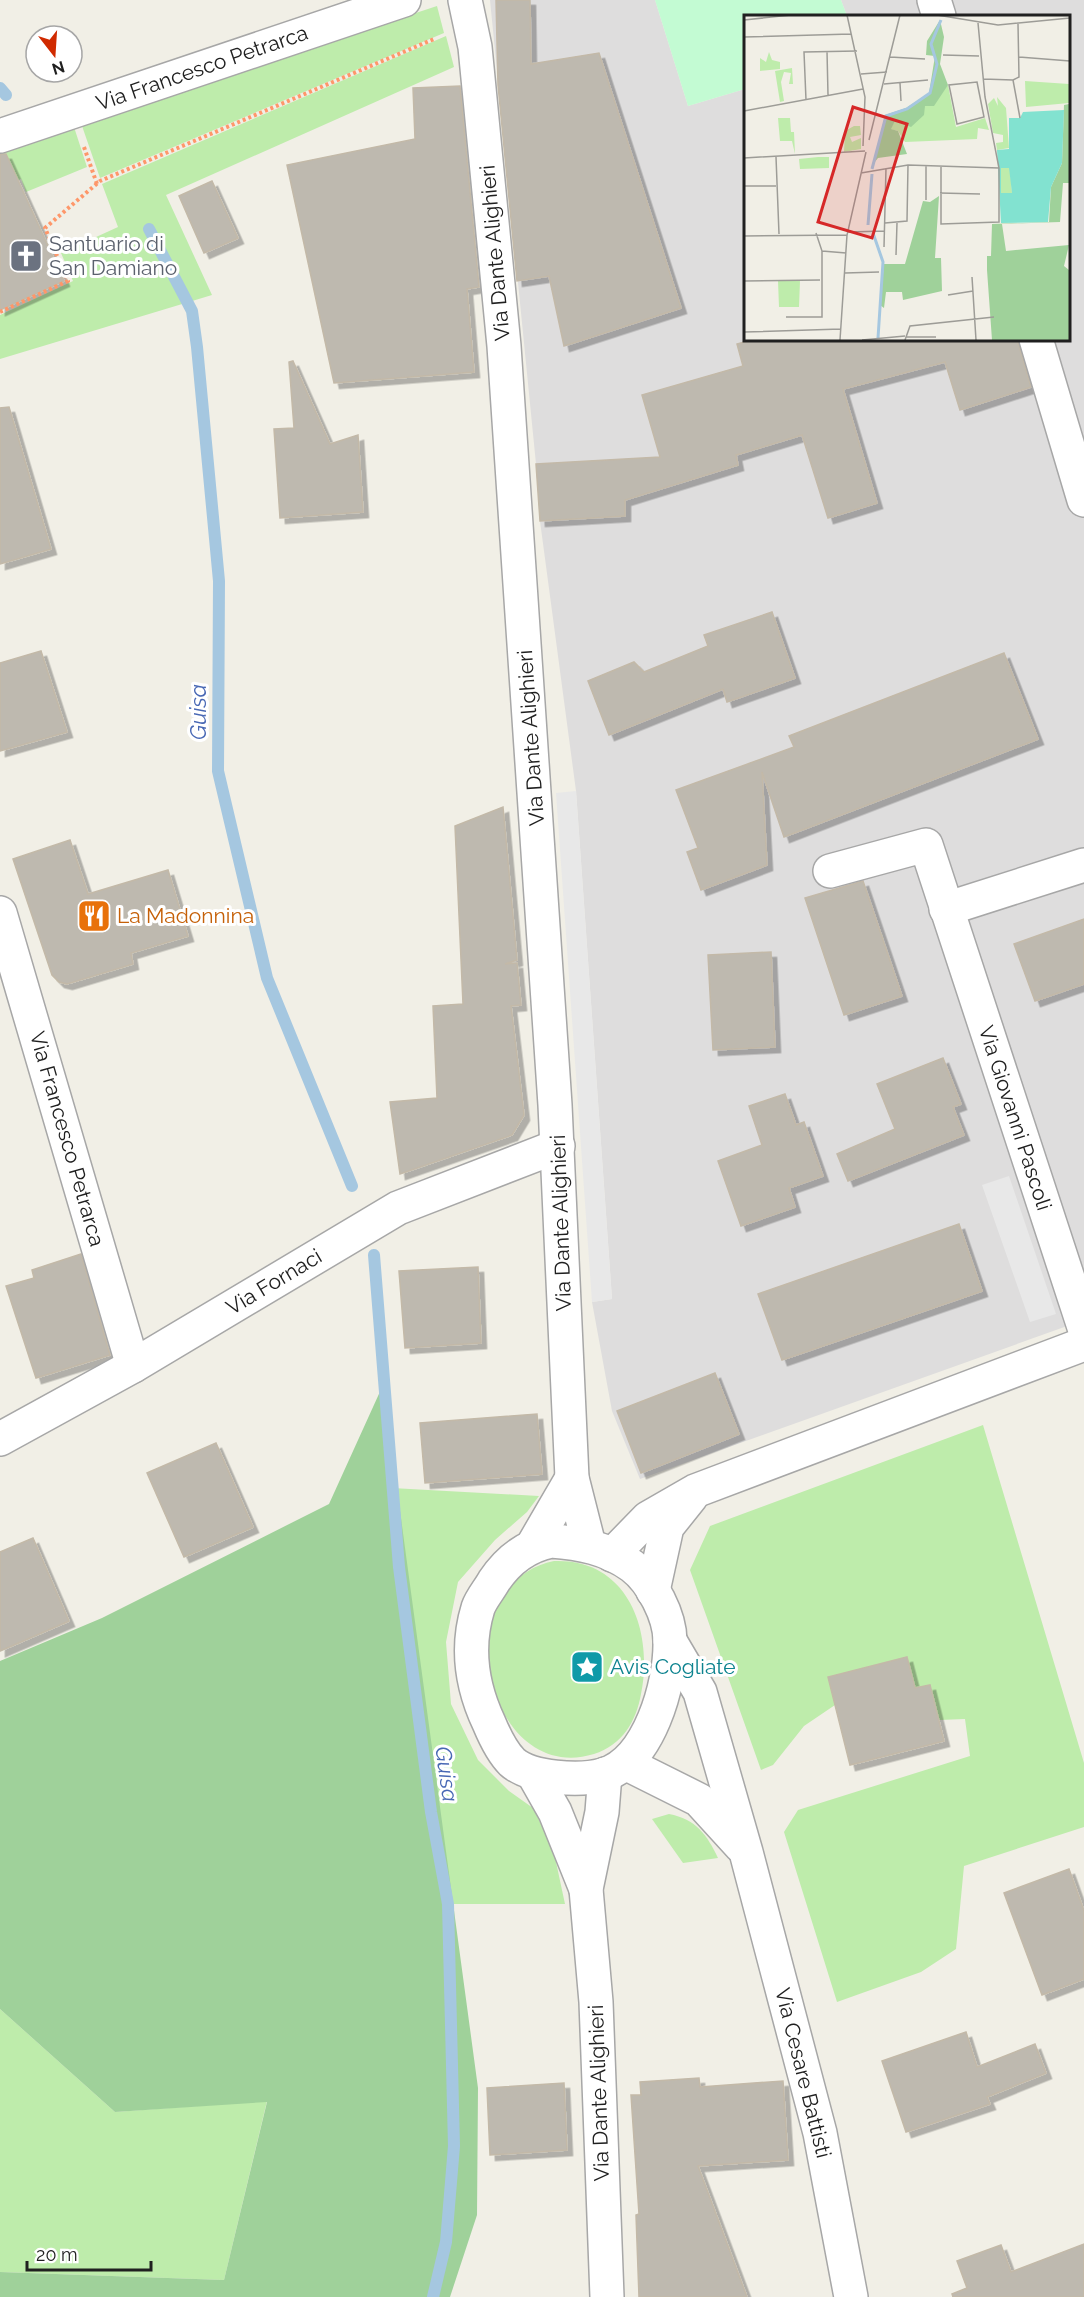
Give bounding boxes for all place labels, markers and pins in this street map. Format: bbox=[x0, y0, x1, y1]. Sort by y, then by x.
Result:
place label: Santuario di San Damiano bbox=[49, 231, 177, 280]
church icon: Santuario di San Damiano bbox=[8, 238, 44, 274]
restaurant icon: La Madonnina bbox=[76, 898, 112, 934]
place label: La Madonnina bbox=[117, 903, 254, 928]
place icon: Avis Cogliate bbox=[569, 1649, 605, 1685]
place label: Avis Cogliate bbox=[610, 1654, 735, 1679]

